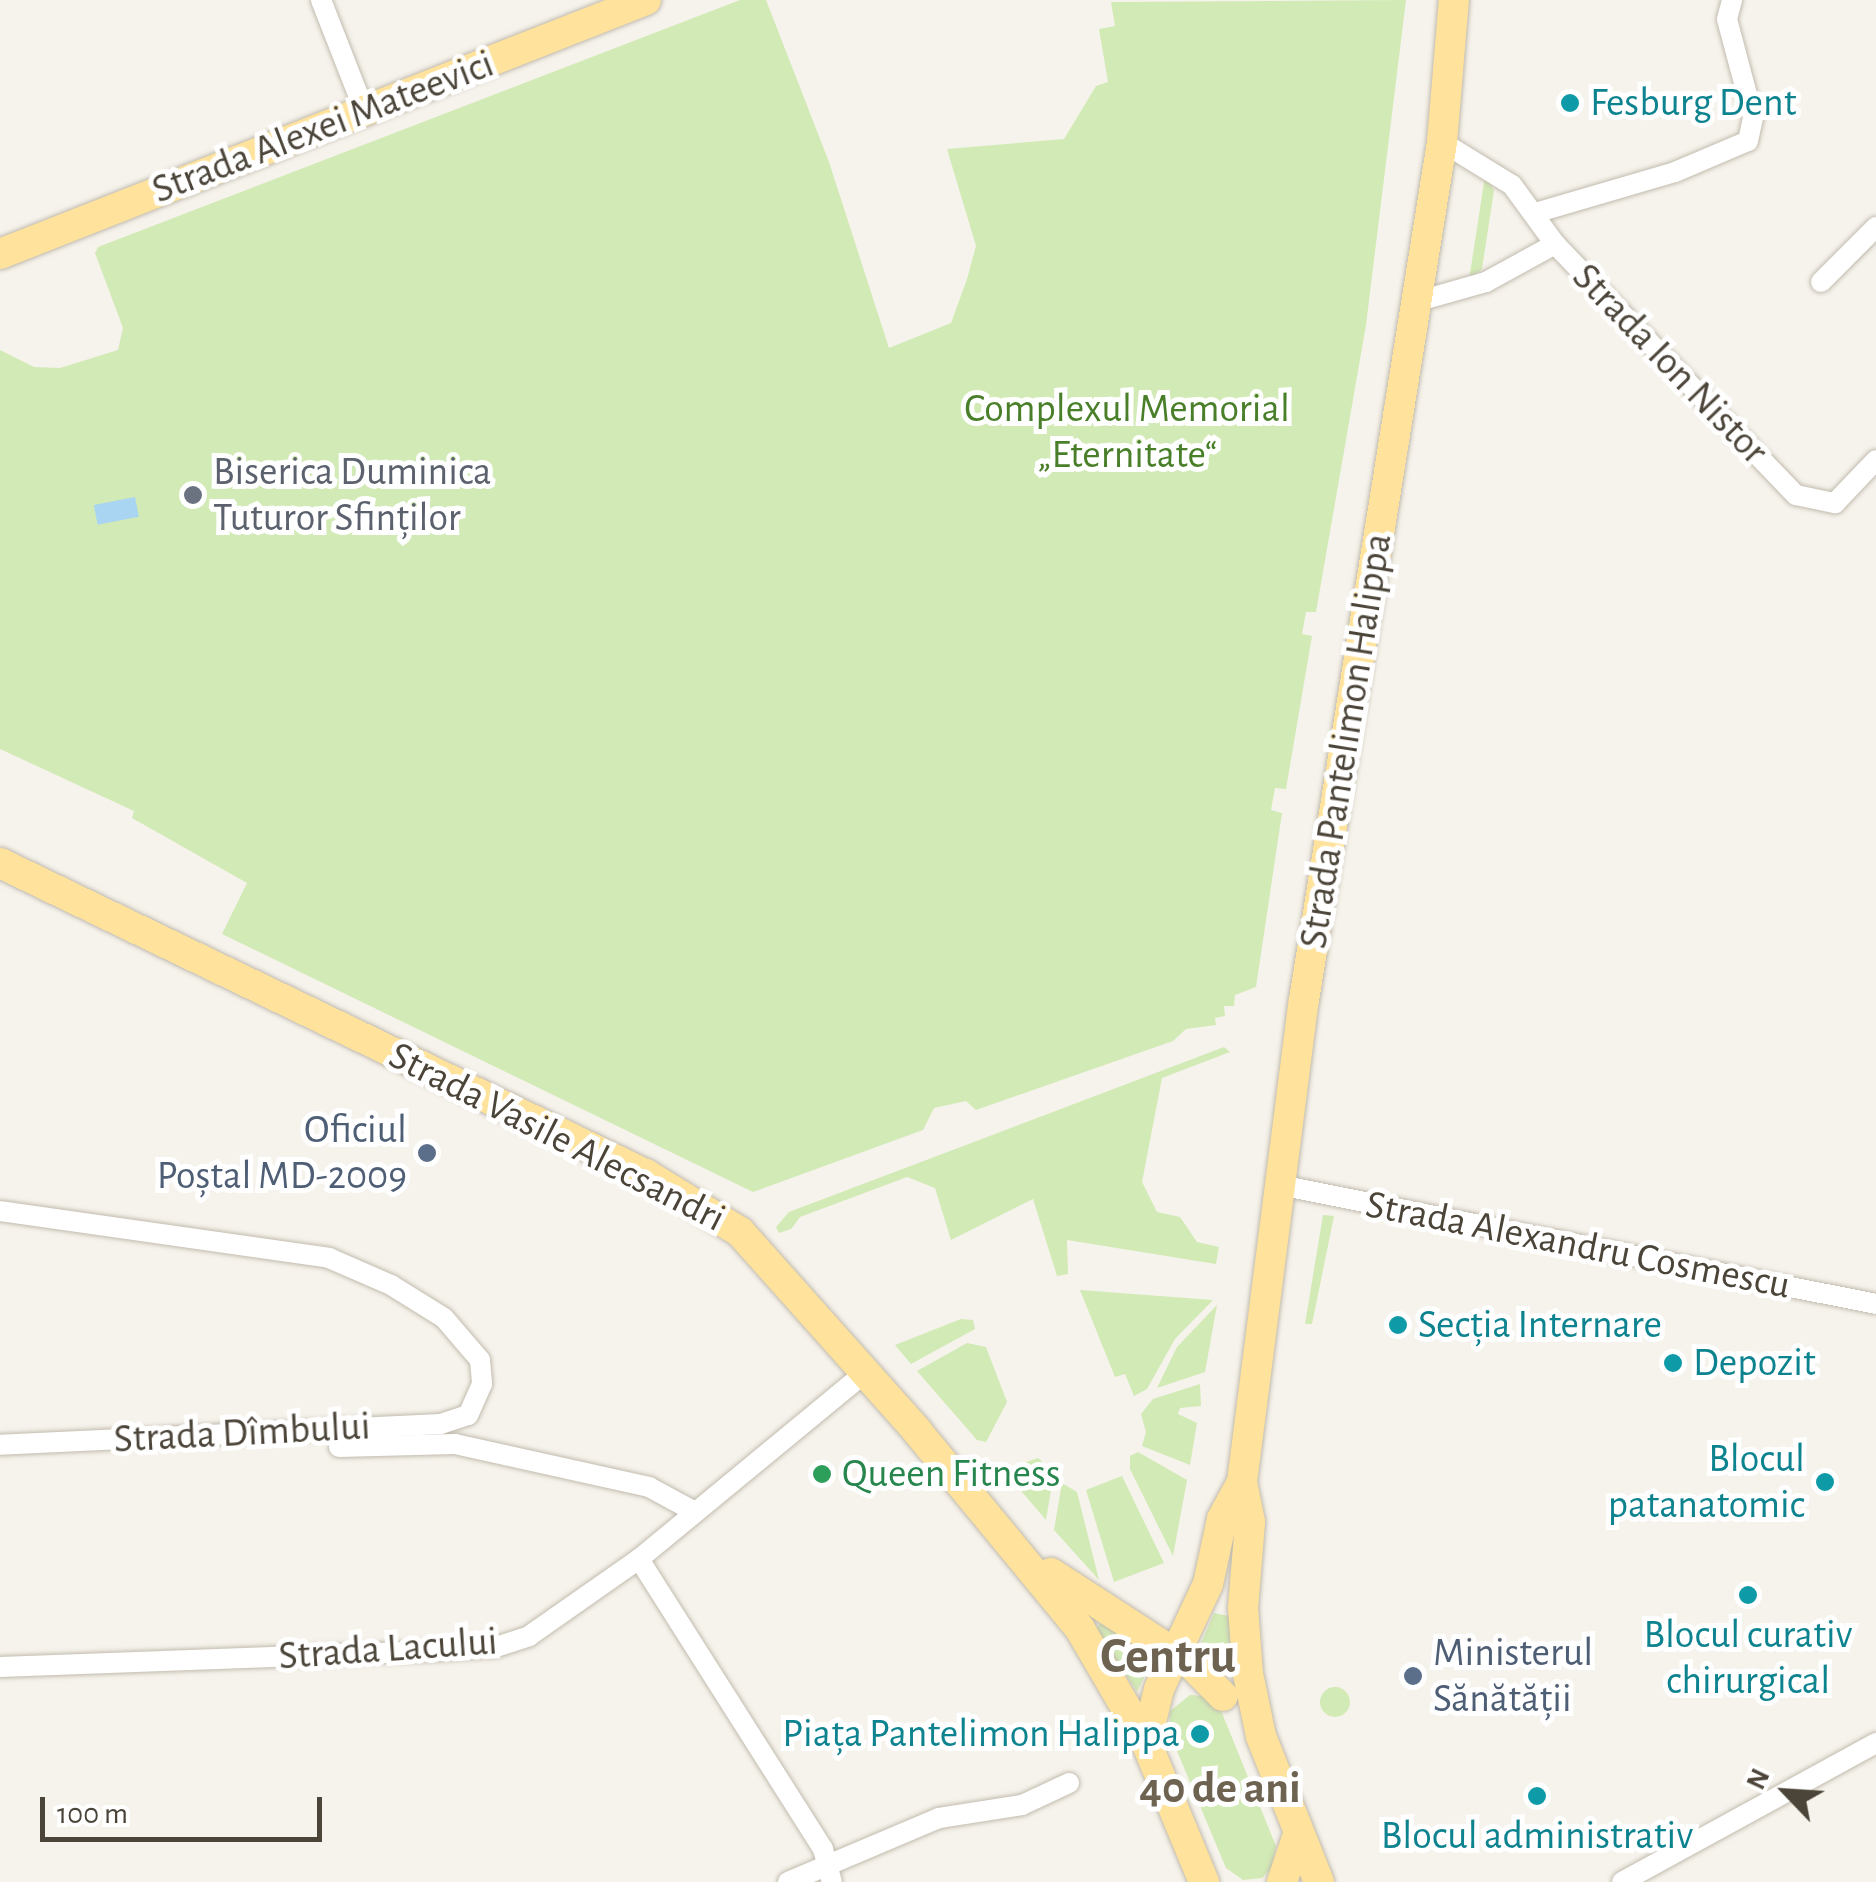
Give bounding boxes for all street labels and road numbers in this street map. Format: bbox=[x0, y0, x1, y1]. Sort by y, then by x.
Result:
street label: Strada Alexei Mateevici bbox=[146, 40, 500, 214]
street label: Strada Ion Nistor bbox=[1562, 253, 1778, 475]
street label: Strada Pantelimon Halippa bbox=[1289, 530, 1403, 952]
street label: Strada Vasile Alecsandri bbox=[381, 1032, 733, 1242]
street label: Strada Alexandru Cosmescu bbox=[1362, 1180, 1794, 1310]
street label: Strada Dîmbului bbox=[113, 1402, 371, 1464]
street label: Strada Lacului bbox=[277, 1617, 499, 1681]

